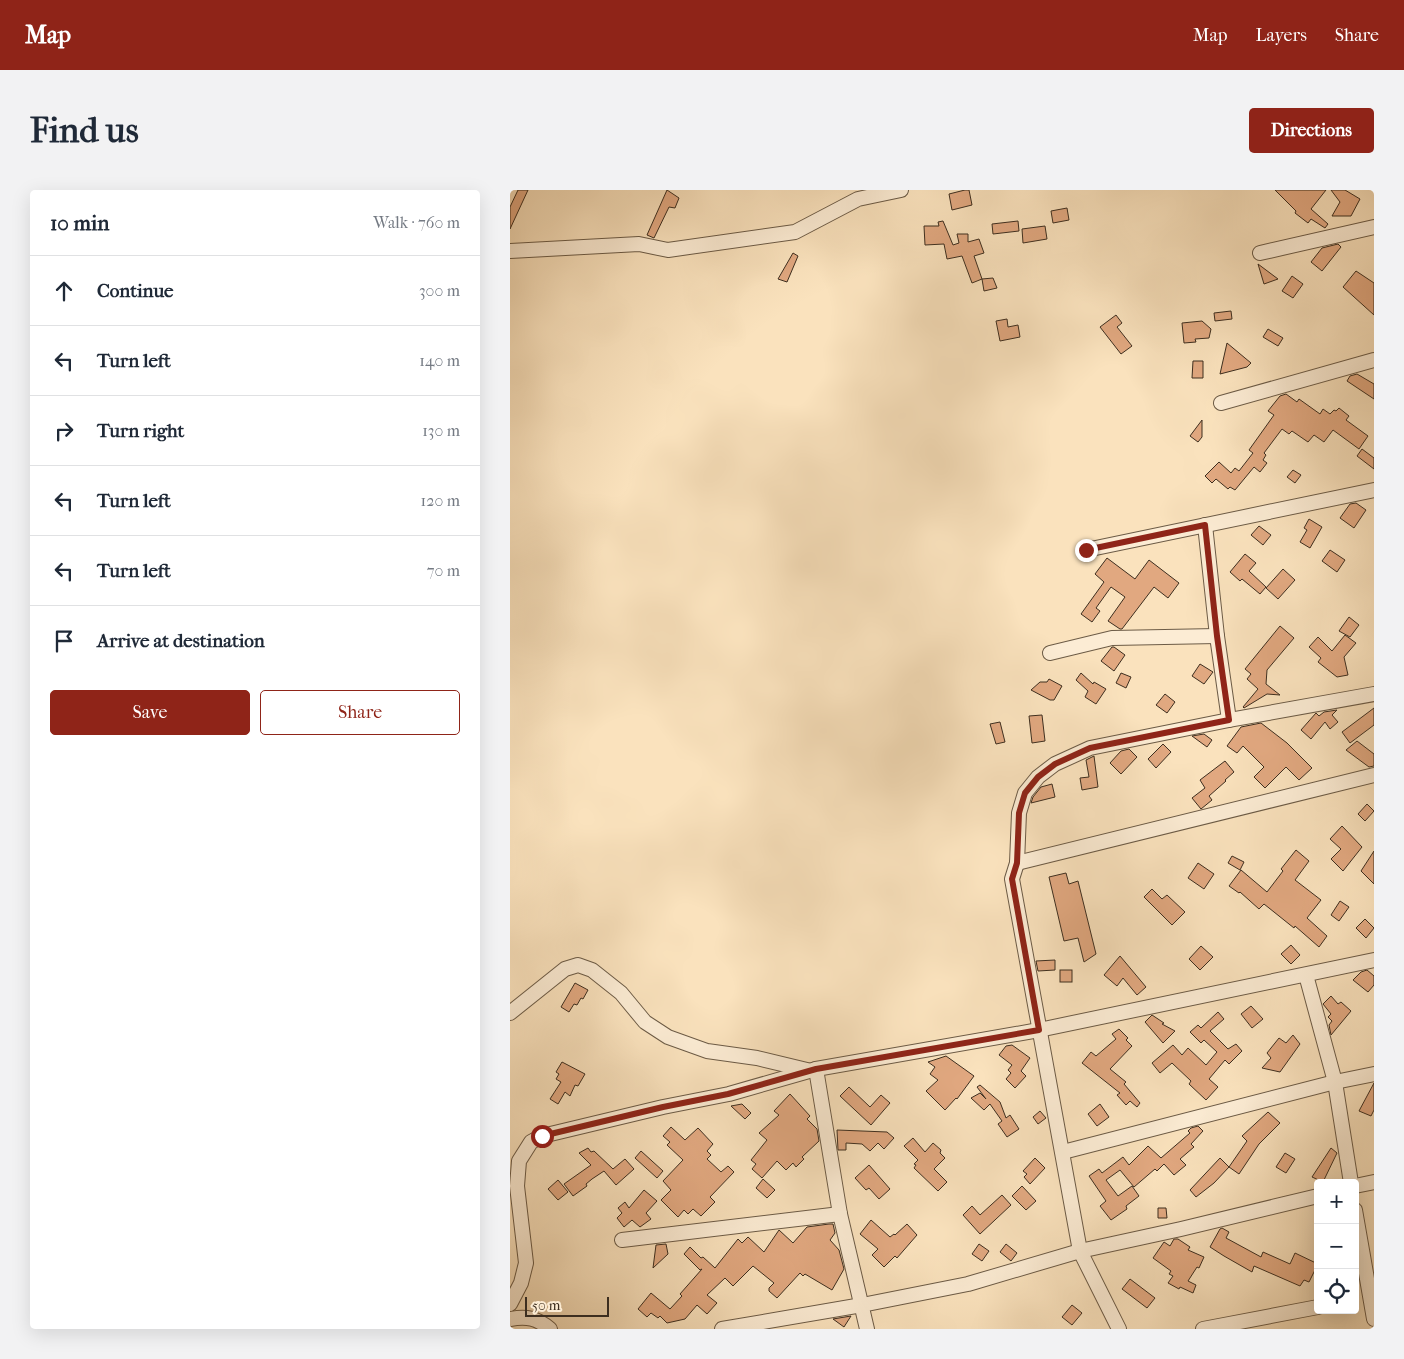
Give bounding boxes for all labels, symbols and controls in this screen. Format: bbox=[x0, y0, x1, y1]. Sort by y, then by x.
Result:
text: Map bbox=[25, 21, 71, 49]
text: Map bbox=[1193, 25, 1227, 46]
text: Layers bbox=[1255, 25, 1307, 46]
text: Share bbox=[1335, 25, 1379, 46]
button: Directions bbox=[1249, 108, 1374, 153]
text: Find us bbox=[30, 110, 139, 151]
text: 10 min bbox=[50, 211, 109, 235]
text: Walk · 760 m bbox=[373, 213, 460, 232]
icon: ahead bbox=[50, 277, 78, 305]
text: Continue bbox=[97, 280, 173, 302]
text: 300 m bbox=[419, 281, 460, 300]
icon: left bbox=[50, 347, 78, 375]
text: Turn left bbox=[97, 350, 171, 372]
text: 140 m bbox=[419, 351, 460, 370]
icon: right bbox=[50, 417, 78, 445]
text: Turn right bbox=[97, 420, 184, 442]
text: 130 m bbox=[422, 421, 460, 440]
icon: left bbox=[50, 487, 78, 515]
text: Turn left bbox=[97, 490, 171, 512]
text: 120 m bbox=[421, 491, 460, 510]
route end bbox=[1075, 539, 1098, 562]
icon: left bbox=[50, 557, 78, 585]
text: Turn left bbox=[97, 560, 171, 582]
text: 70 m bbox=[427, 561, 460, 580]
icon: arrive bbox=[50, 627, 78, 655]
text: Arrive at destination bbox=[97, 630, 265, 652]
button: Save bbox=[50, 690, 250, 735]
button: Share bbox=[260, 690, 460, 735]
route start bbox=[531, 1125, 554, 1148]
map controls bbox=[1314, 1179, 1359, 1314]
button: + bbox=[1314, 1179, 1359, 1224]
button: − bbox=[1314, 1224, 1359, 1269]
button: locate bbox=[1314, 1269, 1359, 1314]
scale bar bbox=[525, 1294, 609, 1317]
text: 50 m bbox=[532, 1297, 560, 1314]

